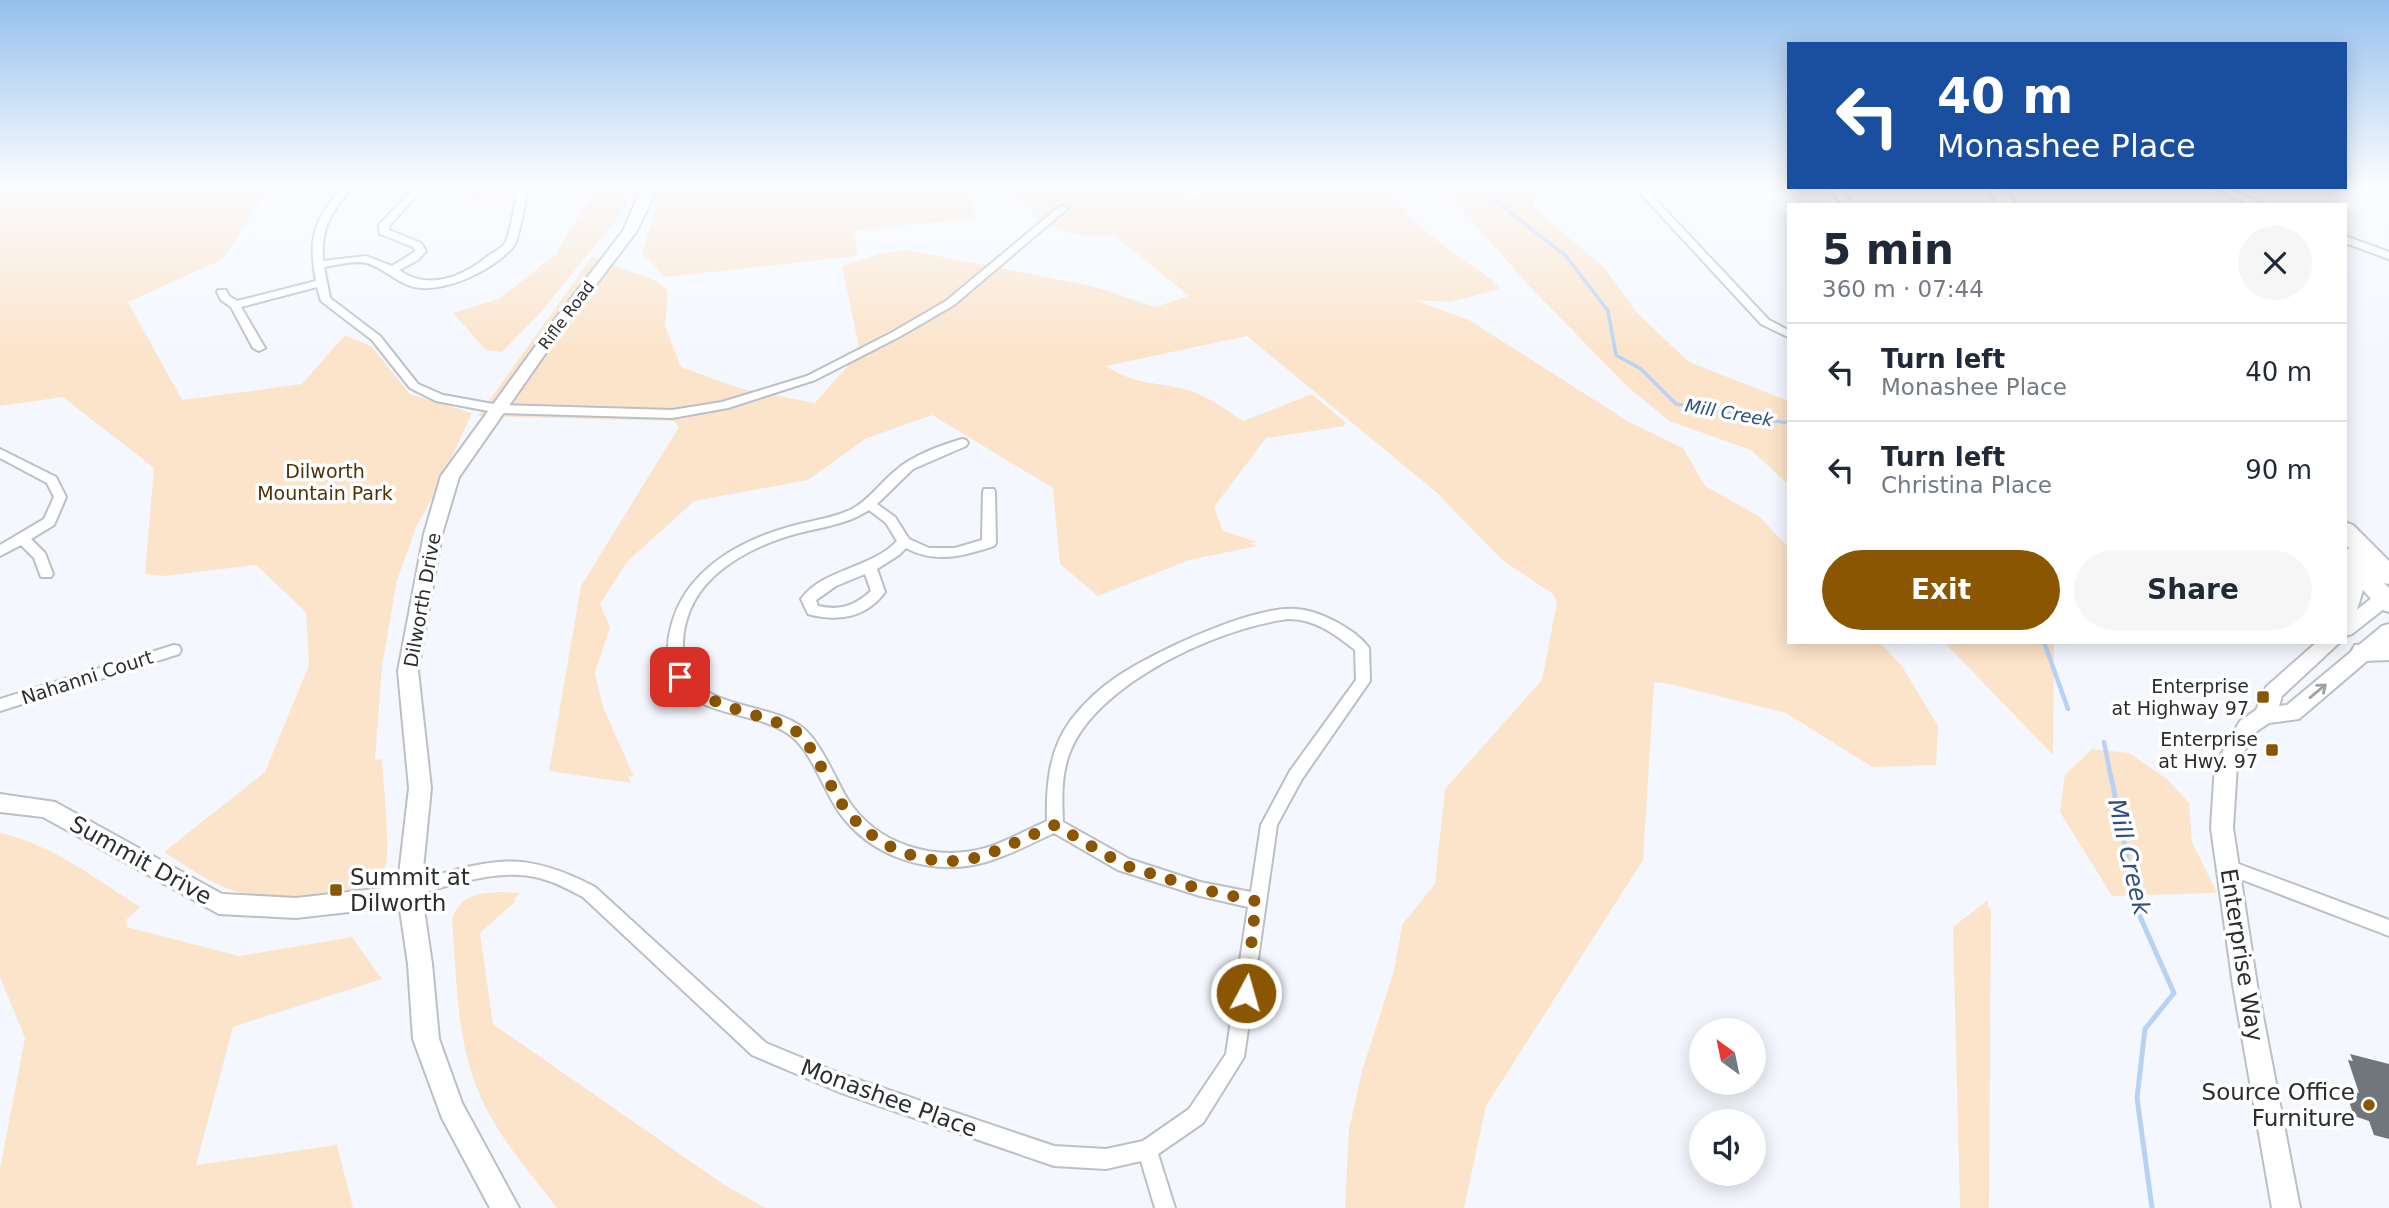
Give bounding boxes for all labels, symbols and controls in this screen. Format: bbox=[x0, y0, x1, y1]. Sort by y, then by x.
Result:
text: 40 m bbox=[1937, 68, 2073, 125]
icon: left bbox=[1822, 70, 1913, 161]
text: Monashee Place bbox=[1937, 127, 2196, 165]
text: 5 min bbox=[1822, 225, 1954, 274]
button: close bbox=[2238, 226, 2312, 300]
text: 360 m · 07:44 bbox=[1822, 276, 1984, 302]
street label: Rifle Road bbox=[535, 277, 598, 353]
text: Turn left bbox=[1881, 344, 2005, 374]
icon: left bbox=[1822, 353, 1860, 391]
text: 40 m bbox=[2245, 357, 2312, 387]
text: Monashee Place bbox=[1881, 374, 2067, 400]
water label: Mill Creek bbox=[1684, 394, 1776, 431]
text: Turn left bbox=[1881, 442, 2005, 472]
icon: left bbox=[1822, 451, 1860, 489]
text: 90 m bbox=[2245, 455, 2312, 485]
park label: Dilworth Mountain Park bbox=[257, 460, 393, 504]
text: Christina Place bbox=[1881, 472, 2052, 498]
street label: Dilworth Drive bbox=[399, 531, 445, 669]
button: Exit bbox=[1822, 550, 2060, 630]
button: Share bbox=[2074, 550, 2312, 630]
street label: Nahanni Court bbox=[18, 645, 156, 709]
pin bbox=[650, 647, 710, 707]
icon: arrive bbox=[661, 658, 699, 696]
place label: Enterprise at Highway 97 bbox=[2112, 675, 2249, 719]
one-way arrow bbox=[2308, 683, 2326, 699]
marker: Enterprise at Highway 97 bbox=[2255, 689, 2271, 705]
place label: Enterprise at Hwy. 97 bbox=[2158, 728, 2258, 772]
marker: Enterprise at Hwy. 97 bbox=[2264, 742, 2280, 758]
water label: Mill Creek bbox=[2102, 796, 2156, 919]
street label: Summit Drive bbox=[66, 810, 216, 910]
place label: Summit at Dilworth bbox=[350, 864, 470, 916]
street label: Enterprise Way bbox=[2216, 867, 2268, 1043]
marker: Summit at Dilworth bbox=[328, 882, 344, 898]
position arrow bbox=[1209, 956, 1283, 1030]
north arrow bbox=[1689, 1018, 1766, 1096]
map controls bbox=[1689, 1018, 1766, 1186]
street label: Monashee Place bbox=[797, 1054, 981, 1142]
place label: Source Office Furniture bbox=[2202, 1079, 2355, 1131]
marker: Source Office Furniture bbox=[2361, 1097, 2377, 1113]
button: sound bbox=[1689, 1109, 1766, 1186]

